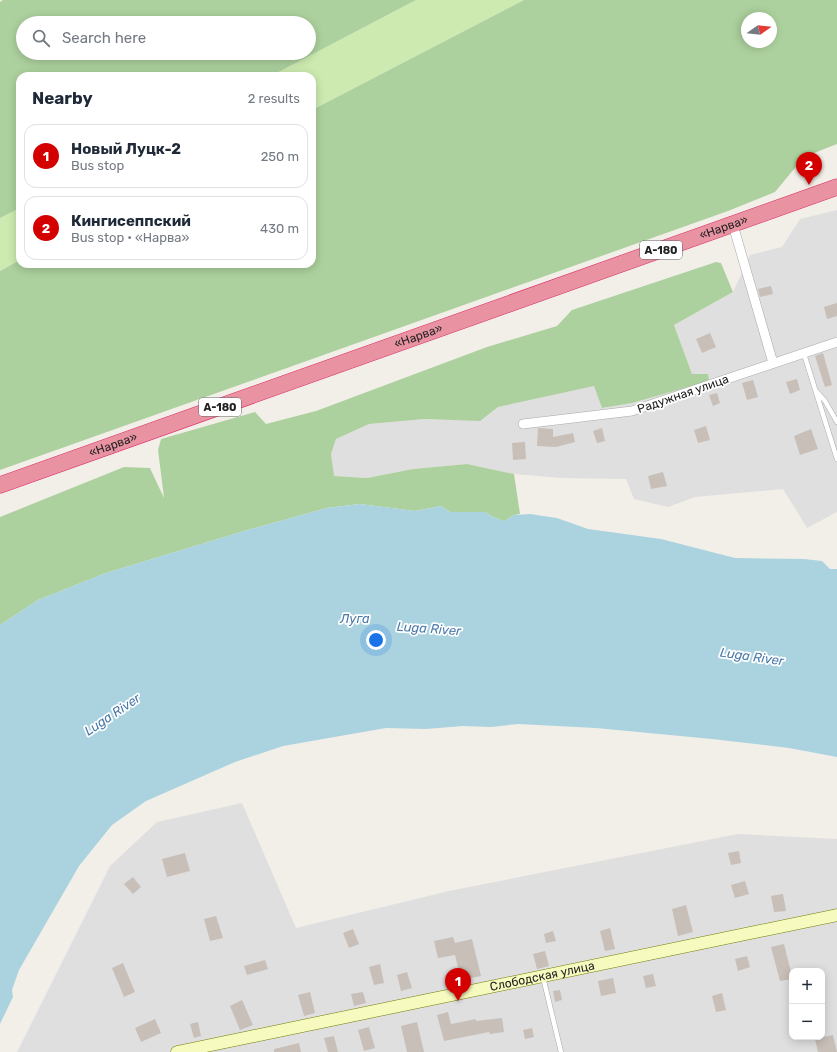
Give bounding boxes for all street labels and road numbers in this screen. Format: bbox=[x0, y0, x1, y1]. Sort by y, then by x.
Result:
street label: «Нарва» bbox=[697, 212, 750, 242]
road number: А-180 bbox=[640, 241, 682, 259]
street label: «Нарва» bbox=[392, 321, 444, 351]
street label: Радужная улица bbox=[636, 372, 730, 416]
road number: А-180 bbox=[199, 398, 241, 416]
street label: «Нарва» bbox=[87, 430, 139, 460]
street label: Слободская улица bbox=[489, 958, 596, 994]

